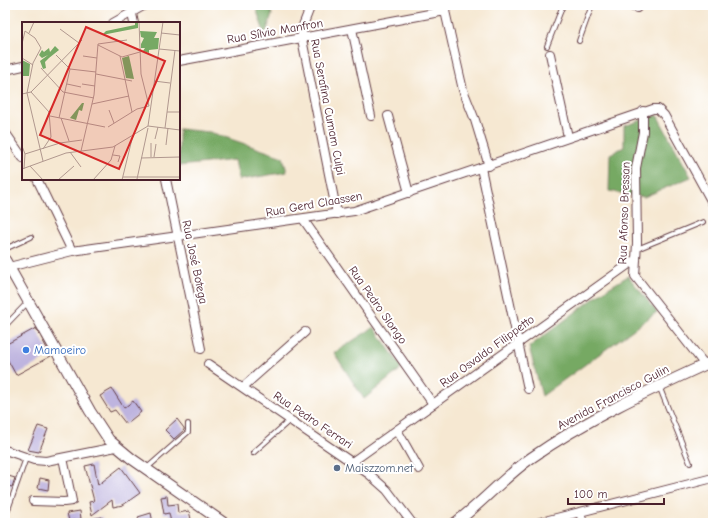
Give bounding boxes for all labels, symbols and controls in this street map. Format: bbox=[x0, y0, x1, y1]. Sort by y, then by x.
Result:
street label: Rua Sílvio Manfron bbox=[226, 16, 324, 46]
inset map bbox=[22, 22, 180, 180]
street label: Rua Serafina Cumam Culpi bbox=[308, 38, 348, 176]
street label: Rua Afonso Bressan bbox=[615, 161, 633, 265]
street label: Rua Gerd Claassen bbox=[265, 189, 363, 219]
street label: Rua José Botega bbox=[179, 219, 211, 305]
street label: Rua Pedro Slongo bbox=[346, 263, 410, 347]
street label: Rua Osvaldo Filippetto bbox=[437, 312, 537, 390]
place label: Mamoeiro bbox=[34, 343, 86, 357]
marker: Mamoeiro bbox=[21, 345, 31, 355]
street label: Avenida Francisco Gulin bbox=[555, 362, 671, 432]
street label: Rua Pedro Ferrari bbox=[271, 388, 355, 452]
place label: Maiszzom.net bbox=[345, 461, 414, 475]
marker: Maiszzom.net bbox=[332, 463, 342, 473]
scale bar bbox=[568, 480, 664, 506]
text: 100 m bbox=[574, 487, 607, 501]

